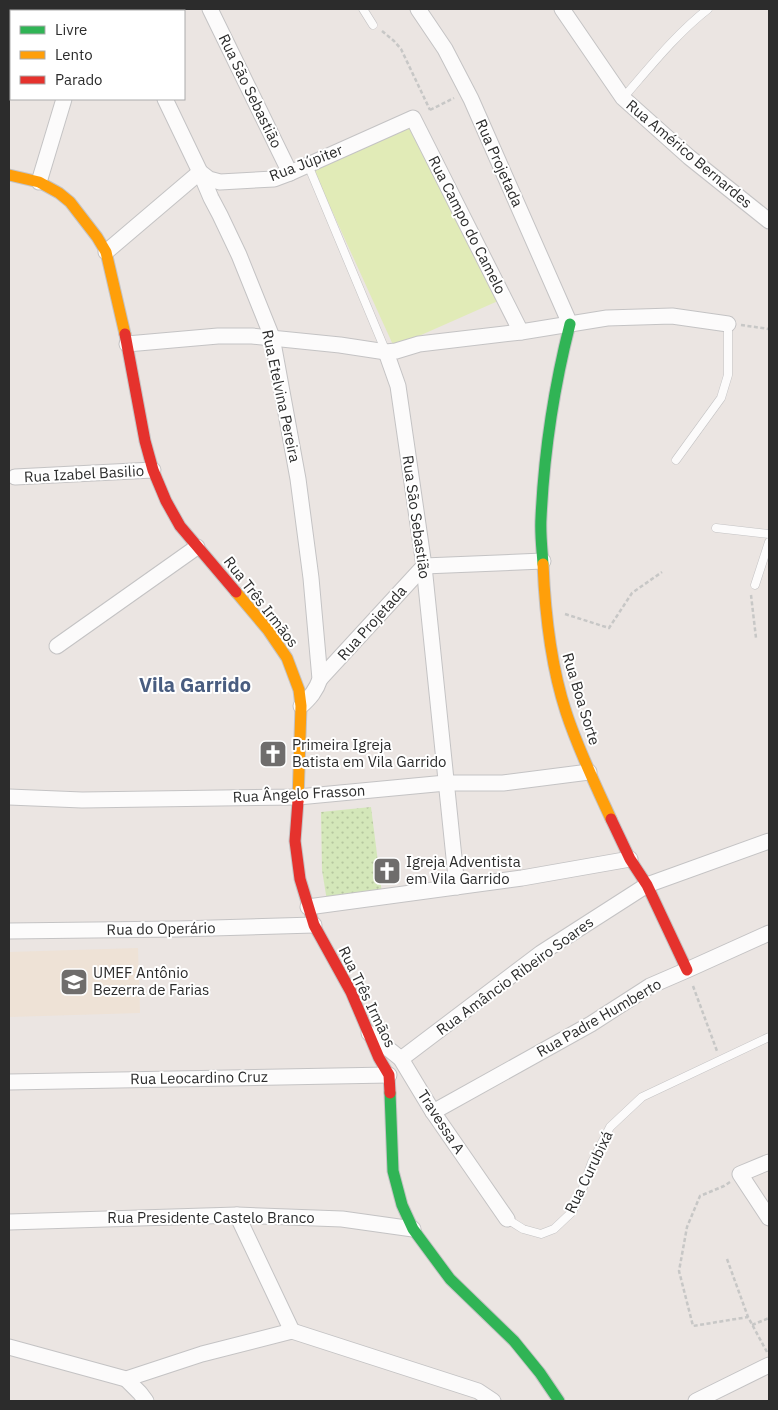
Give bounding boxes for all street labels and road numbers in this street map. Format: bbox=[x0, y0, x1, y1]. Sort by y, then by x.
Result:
street label: Rua São Sebastião bbox=[215, 31, 286, 151]
street label: Rua Américo Bernardes bbox=[622, 95, 756, 212]
street label: Rua Projetada bbox=[472, 116, 527, 210]
street label: Rua Júpiter bbox=[266, 140, 346, 185]
street label: Rua Campo do Camelo bbox=[424, 153, 511, 297]
street label: Rua Etelvina Pereira bbox=[258, 328, 305, 464]
street label: Rua São Sebastião bbox=[398, 454, 435, 580]
street label: Rua Izabel Basilio bbox=[23, 461, 145, 486]
street label: Rua Três Irmãos bbox=[220, 552, 303, 651]
street label: Rua Projetada bbox=[333, 581, 410, 664]
street label: Rua Boa Sorte bbox=[558, 650, 605, 747]
street label: Rua Ângelo Frasson bbox=[232, 781, 366, 806]
street label: Rua Amâncio Ribeiro Soares bbox=[432, 912, 597, 1039]
street label: Rua do Operário bbox=[106, 918, 216, 939]
street label: Rua Três Irmãos bbox=[335, 943, 400, 1051]
street label: Rua Padre Humberto bbox=[533, 974, 664, 1061]
street label: Rua Leocardino Cruz bbox=[130, 1067, 268, 1088]
street label: Travessa A bbox=[414, 1086, 469, 1158]
street label: Rua Curubixá bbox=[560, 1127, 617, 1216]
street label: Rua Presidente Castelo Branco bbox=[107, 1208, 315, 1227]

